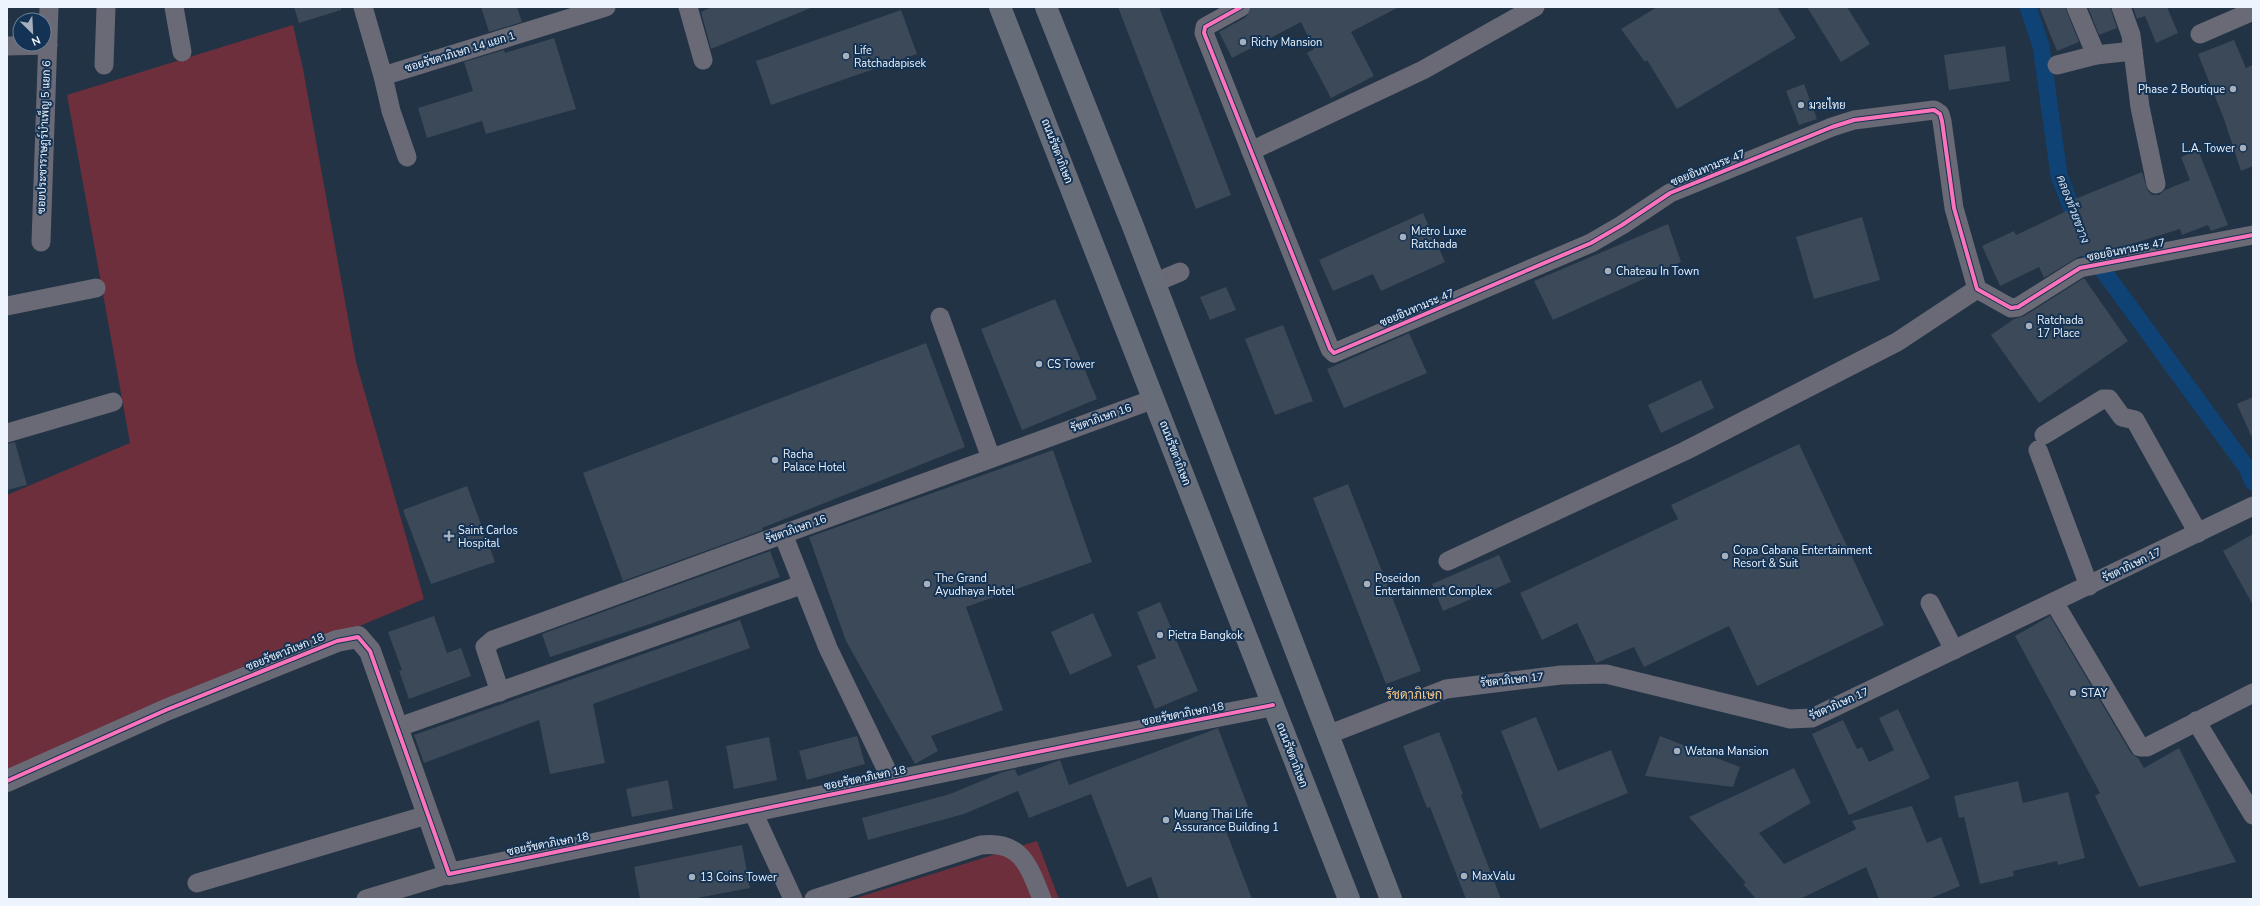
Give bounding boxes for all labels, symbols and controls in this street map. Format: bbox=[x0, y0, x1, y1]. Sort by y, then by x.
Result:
north arrow bbox=[12, 12, 52, 52]
street label: ซอยรัชดาภิเษก 14 แยก 1 bbox=[403, 28, 517, 76]
text: N bbox=[29, 32, 43, 49]
place label: Richy Mansion bbox=[1251, 35, 1322, 50]
marker: Richy Mansion bbox=[1238, 37, 1248, 47]
place label: Life Ratchadapisek bbox=[854, 43, 926, 71]
marker: Life Ratchadapisek bbox=[841, 51, 851, 61]
street label: ซอยประชาราษฎร์บำเพ็ญ 5 แยก 6 bbox=[32, 59, 54, 214]
place label: Phase 2 Boutique bbox=[2138, 82, 2225, 97]
marker: Phase 2 Boutique bbox=[2228, 84, 2238, 94]
place label: มวยไทย bbox=[1809, 97, 1846, 113]
marker: มวยไทย bbox=[1796, 100, 1806, 110]
street label: ถนนรัชดาภิเษก bbox=[1038, 116, 1076, 186]
place label: L.A. Tower bbox=[2182, 141, 2235, 156]
marker: L.A. Tower bbox=[2238, 143, 2248, 153]
street label: ซอยอินทามระ 47 bbox=[1668, 146, 1748, 190]
water label: คลองห้วยขวาง bbox=[2053, 173, 2094, 246]
place label: Metro Luxe Ratchada bbox=[1411, 224, 1467, 252]
marker: Metro Luxe Ratchada bbox=[1398, 232, 1408, 242]
street label: ซอยอินทามระ 47 bbox=[2086, 235, 2166, 265]
place label: Chateau In Town bbox=[1616, 264, 1699, 279]
marker: Chateau In Town bbox=[1603, 266, 1613, 276]
street label: ซอยอินทามระ 47 bbox=[1377, 286, 1457, 330]
place label: Ratchada 17 Place bbox=[2037, 313, 2084, 341]
marker: Ratchada 17 Place bbox=[2024, 321, 2034, 331]
place label: CS Tower bbox=[1047, 357, 1095, 372]
marker: CS Tower bbox=[1034, 359, 1044, 369]
street label: รัชดาภิเษก 16 bbox=[1068, 400, 1134, 436]
street label: ถนนรัชดาภิเษก bbox=[1156, 418, 1194, 488]
place label: Racha Palace Hotel bbox=[783, 447, 846, 475]
marker: Racha Palace Hotel bbox=[770, 455, 780, 465]
street label: รัชดาภิเษก 16 bbox=[763, 511, 829, 547]
place label: Saint Carlos Hospital bbox=[458, 523, 518, 551]
marker: Saint Carlos Hospital bbox=[443, 530, 455, 542]
place label: Copa Cabana Entertainment Resort & Suit bbox=[1733, 543, 1872, 571]
street label: รัชดาภิเษก 17 bbox=[2100, 544, 2164, 586]
marker: Copa Cabana Entertainment Resort & Suit bbox=[1720, 551, 1730, 561]
place label: The Grand Ayudhaya Hotel bbox=[935, 571, 1015, 599]
place label: Poseidon Entertainment Complex bbox=[1375, 571, 1492, 599]
marker: The Grand Ayudhaya Hotel bbox=[922, 579, 932, 589]
marker: Poseidon Entertainment Complex bbox=[1362, 579, 1372, 589]
place label: Pietra Bangkok bbox=[1168, 628, 1243, 643]
street label: ซอยรัชดาภิเษก 18 bbox=[244, 629, 327, 675]
marker: Pietra Bangkok bbox=[1155, 630, 1165, 640]
street label: รัชดาภิเษก 17 bbox=[1479, 669, 1545, 691]
street label: รัชดาภิเษก 17 bbox=[1807, 684, 1871, 724]
district label: รัชดาภิเษก bbox=[1386, 686, 1442, 704]
place label: STAY bbox=[2081, 686, 2108, 701]
marker: STAY bbox=[2068, 688, 2078, 698]
street label: ซอยรัชดาภิเษก 18 bbox=[1141, 699, 1226, 729]
street label: ถนนรัชดาภิเษก bbox=[1273, 720, 1311, 790]
place label: Watana Mansion bbox=[1685, 744, 1769, 759]
marker: Watana Mansion bbox=[1672, 746, 1682, 756]
street label: ซอยรัชดาภิเษก 18 bbox=[823, 762, 908, 794]
place label: Muang Thai Life Assurance Building 1 bbox=[1174, 807, 1279, 835]
marker: Muang Thai Life Assurance Building 1 bbox=[1161, 815, 1171, 825]
street label: ซอยรัชดาภิเษก 18 bbox=[506, 829, 591, 859]
place label: MaxValu bbox=[1472, 869, 1515, 884]
place label: 13 Coins Tower bbox=[700, 870, 777, 885]
marker: MaxValu bbox=[1459, 871, 1469, 881]
marker: 13 Coins Tower bbox=[687, 872, 697, 882]

